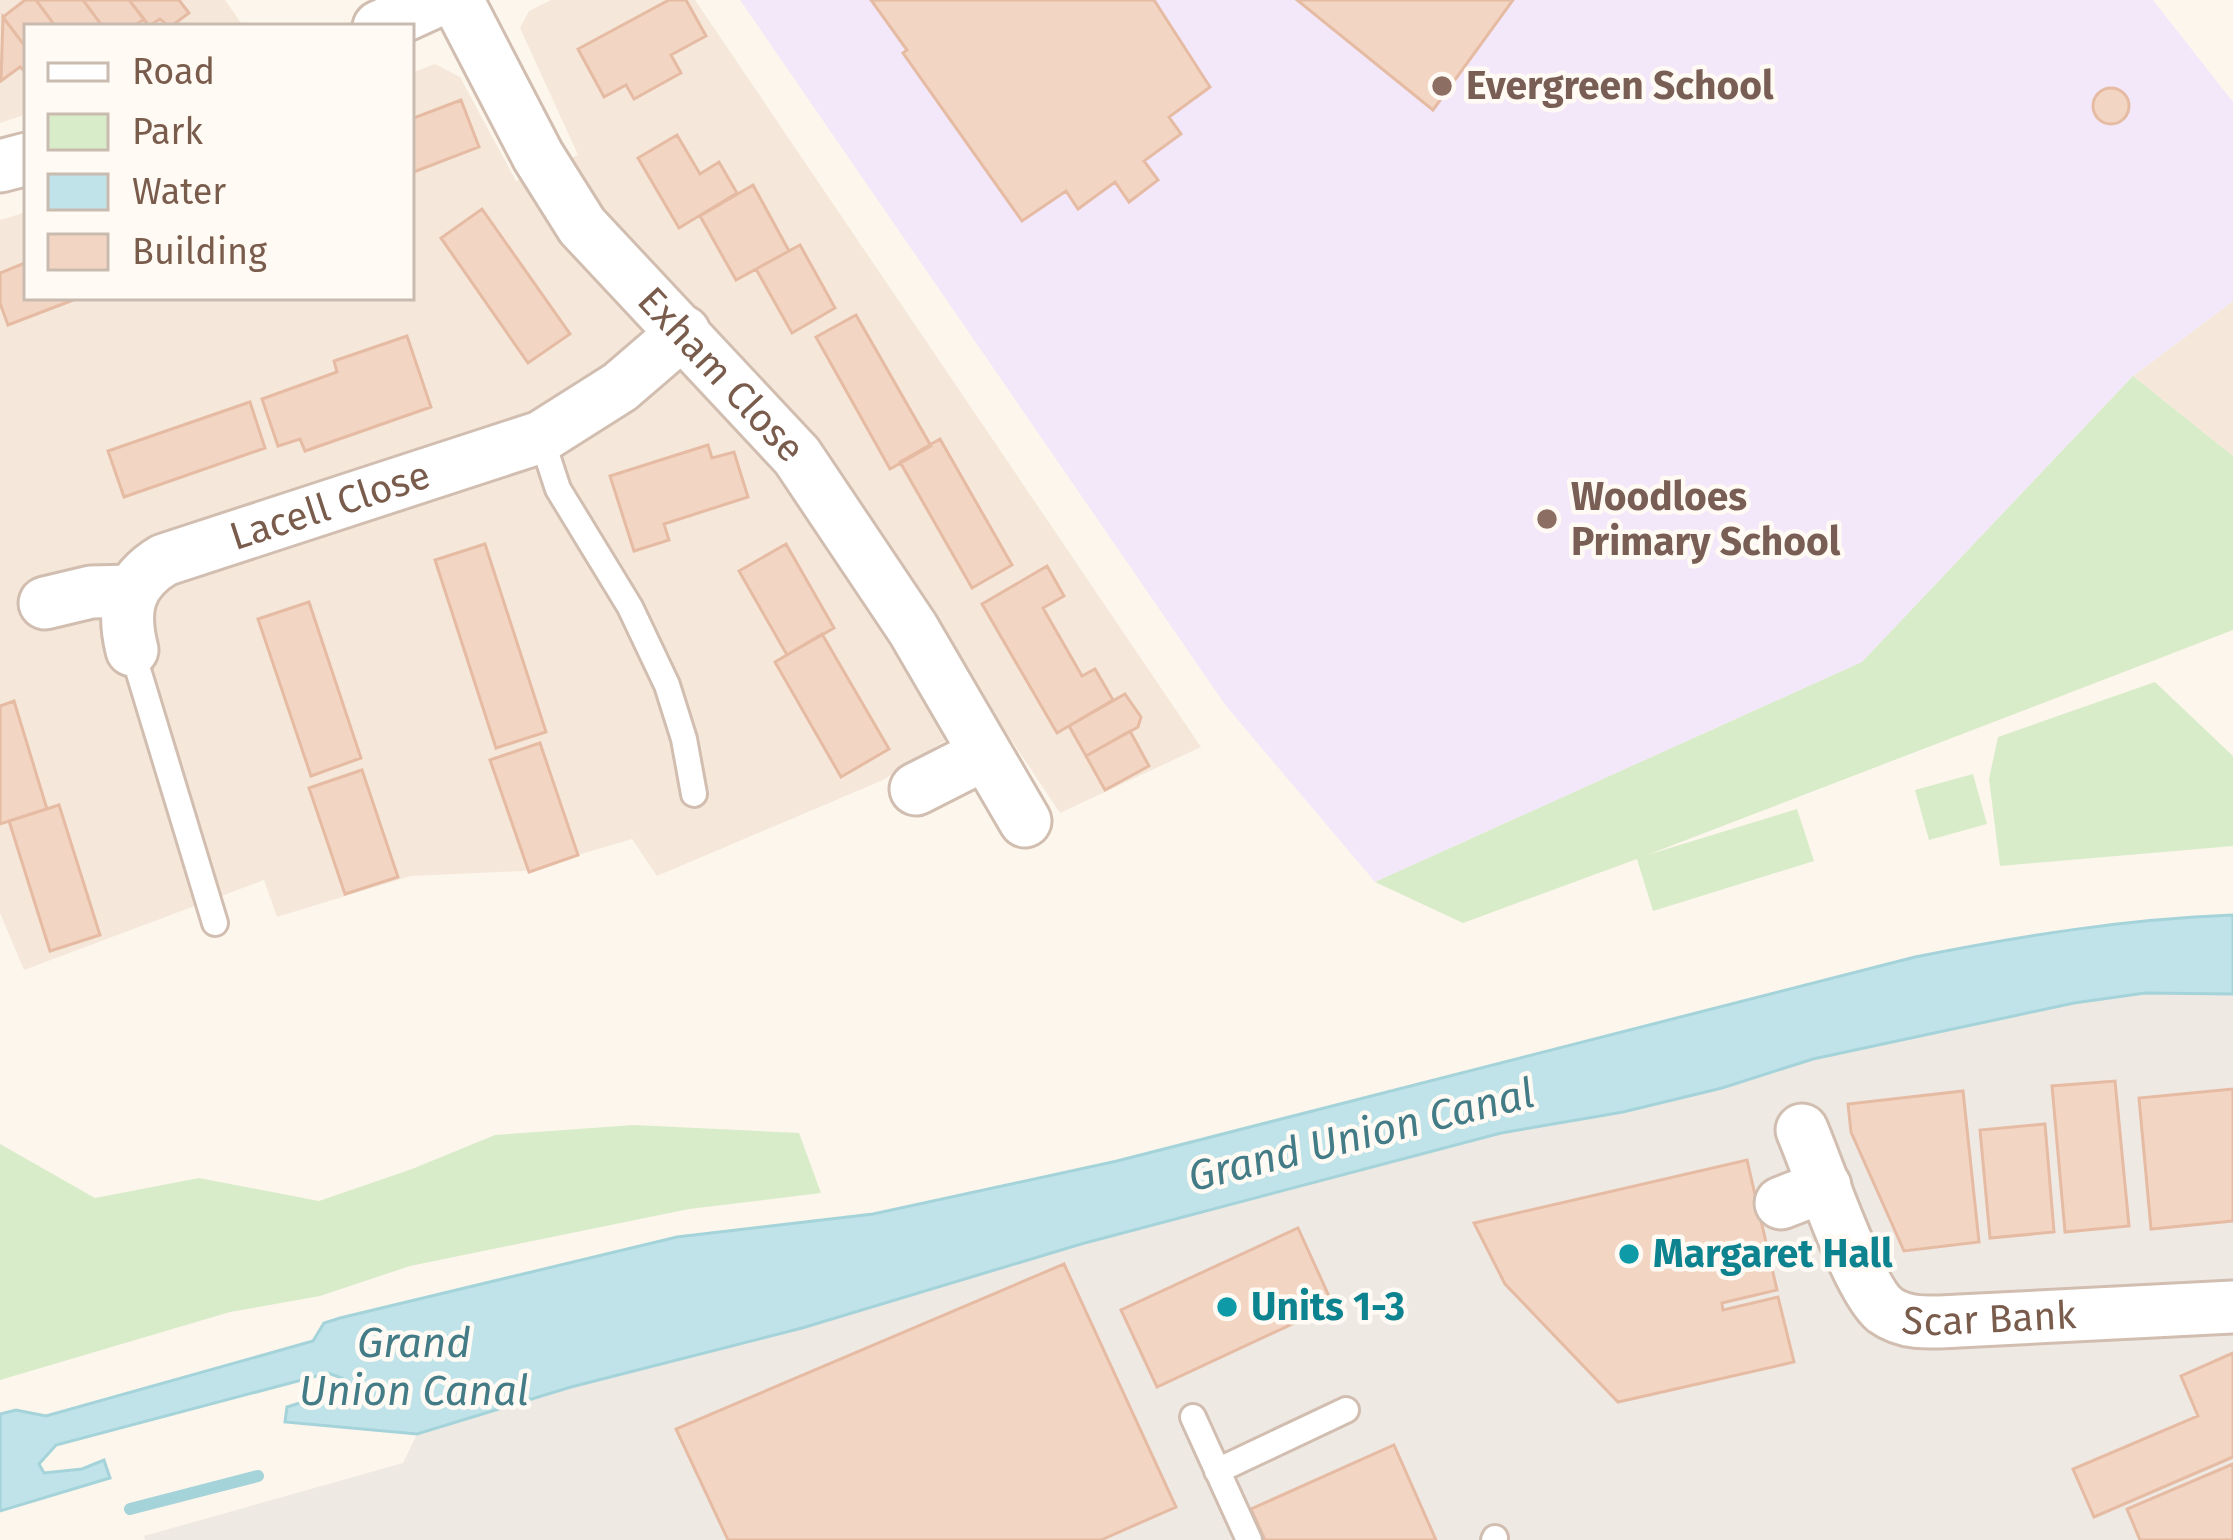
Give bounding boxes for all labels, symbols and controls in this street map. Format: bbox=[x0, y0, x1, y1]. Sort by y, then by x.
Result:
legend bbox=[24, 24, 414, 300]
text: Road bbox=[132, 50, 215, 94]
place label: Evergreen School bbox=[1466, 63, 1774, 109]
marker: Evergreen School bbox=[1429, 73, 1455, 99]
text: Park bbox=[132, 110, 203, 154]
text: Water bbox=[132, 170, 226, 214]
text: Building bbox=[132, 230, 267, 274]
street label: Exham Close bbox=[628, 278, 814, 472]
street label: Lacell Close bbox=[224, 452, 436, 560]
place label: Woodloes Primary School bbox=[1571, 474, 1841, 565]
marker: Woodloes Primary School bbox=[1534, 506, 1560, 532]
water label: Grand Union Canal bbox=[1183, 1068, 1539, 1202]
place label: Margaret Hall bbox=[1653, 1231, 1893, 1277]
marker: Margaret Hall bbox=[1616, 1241, 1642, 1267]
place label: Units 1-3 bbox=[1251, 1284, 1405, 1330]
street label: Scar Bank bbox=[1899, 1292, 2077, 1345]
marker: Units 1-3 bbox=[1214, 1294, 1240, 1320]
water label: Grand Union Canal bbox=[299, 1318, 529, 1416]

